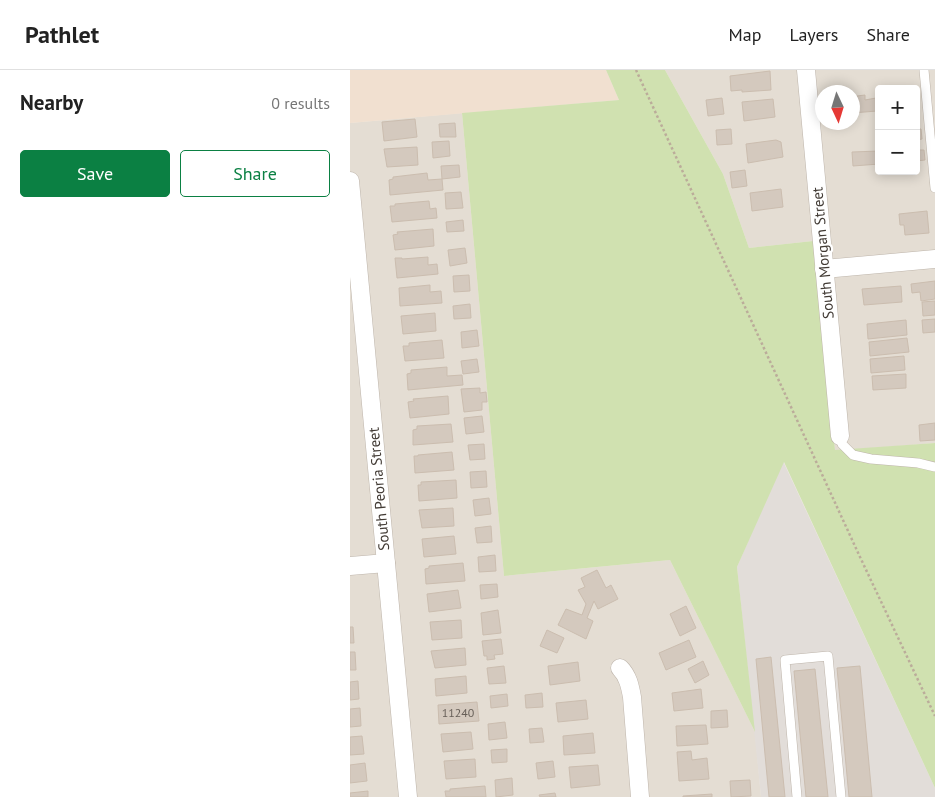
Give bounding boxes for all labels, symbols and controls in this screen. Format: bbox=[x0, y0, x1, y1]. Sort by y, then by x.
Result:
text: Pathlet bbox=[25, 19, 99, 50]
text: Map bbox=[729, 23, 761, 46]
text: Layers bbox=[789, 23, 838, 46]
text: Share bbox=[866, 23, 910, 46]
north arrow bbox=[815, 85, 860, 130]
map controls bbox=[875, 85, 920, 175]
button: + bbox=[875, 85, 920, 130]
text: Nearby bbox=[20, 89, 83, 116]
text: 0 results bbox=[271, 93, 330, 113]
button: − bbox=[875, 130, 920, 175]
button: Save bbox=[20, 150, 170, 197]
button: Share bbox=[180, 150, 330, 197]
street label: South Morgan Street bbox=[807, 186, 838, 320]
street label: South Peoria Street bbox=[364, 427, 393, 551]
house number: 11240 bbox=[442, 705, 475, 720]

